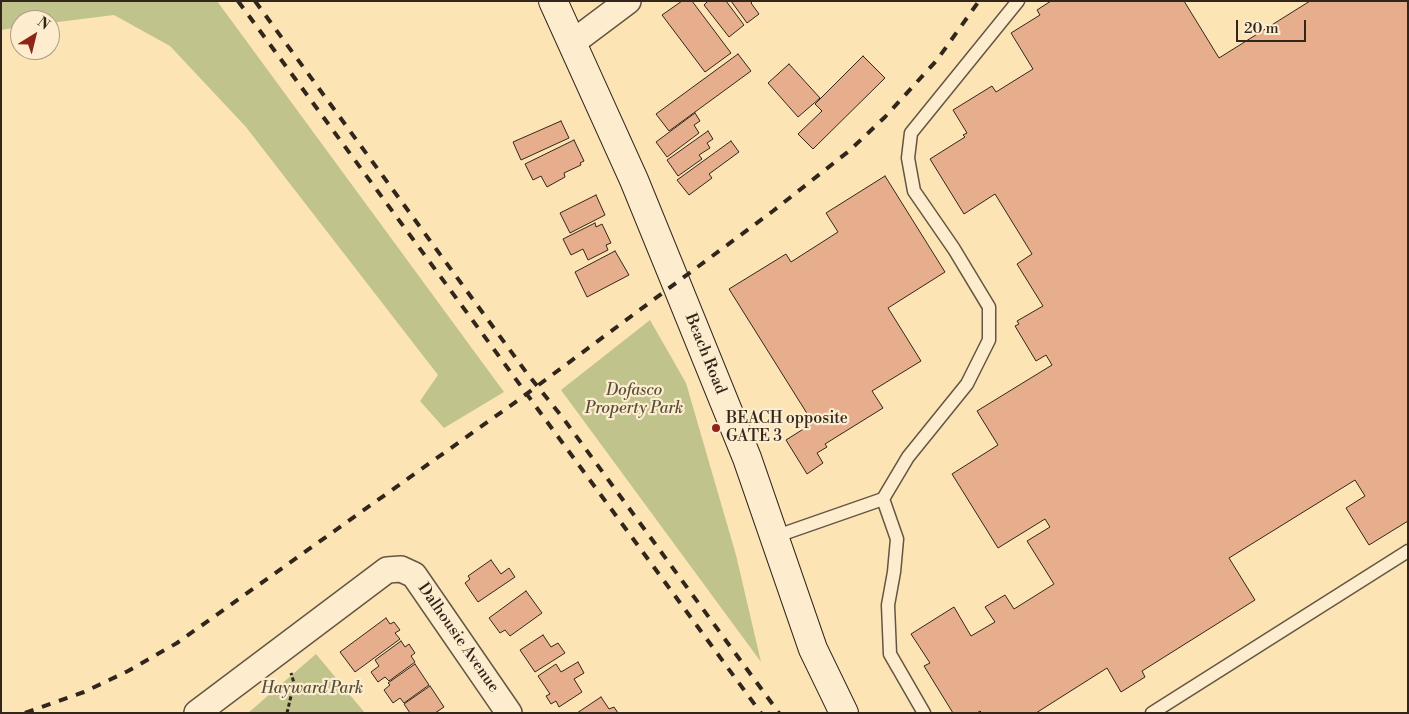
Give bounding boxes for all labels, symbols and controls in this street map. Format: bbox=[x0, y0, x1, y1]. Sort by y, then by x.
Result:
north arrow bbox=[10, 10, 60, 60]
scale bar bbox=[1239, 10, 1309, 42]
text: N bbox=[33, 13, 53, 34]
text: 20 m bbox=[1244, 19, 1279, 38]
street label: Beach Road bbox=[680, 311, 730, 397]
park label: Dofasco Property Park bbox=[585, 381, 683, 419]
place label: BEACH opposite GATE 3 bbox=[726, 409, 848, 447]
marker: BEACH opposite GATE 3 bbox=[710, 422, 722, 434]
street label: Dalhousie Avenue bbox=[413, 580, 503, 696]
park label: Hayward Park bbox=[261, 679, 363, 699]

